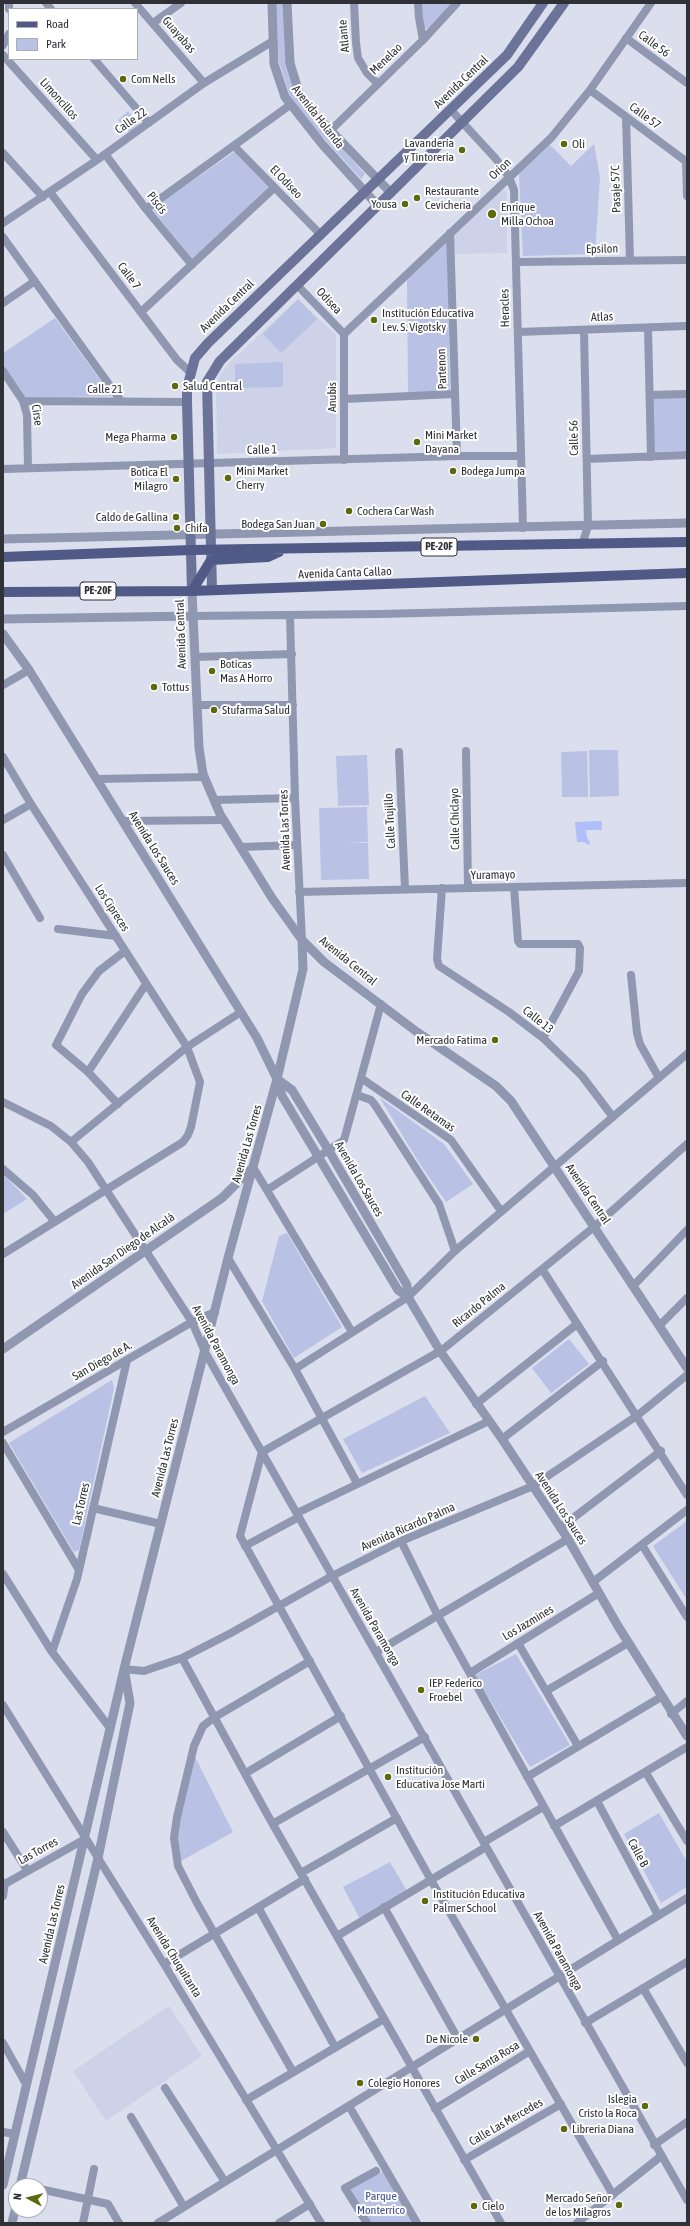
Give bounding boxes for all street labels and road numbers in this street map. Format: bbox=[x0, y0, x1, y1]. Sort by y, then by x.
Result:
street label: Guayabas bbox=[159, 14, 199, 56]
street label: Atlante bbox=[335, 19, 353, 53]
street label: Calle 56 bbox=[635, 28, 673, 60]
street label: Menelao bbox=[367, 40, 405, 78]
street label: Avenida Central bbox=[431, 53, 491, 111]
street label: Limoncillos bbox=[37, 75, 81, 123]
street label: Avenida Holanda bbox=[289, 83, 347, 151]
street label: Calle 57 bbox=[626, 100, 664, 132]
street label: Calle 22 bbox=[112, 105, 150, 137]
street label: Orion bbox=[486, 155, 514, 183]
street label: El Odiseo bbox=[267, 162, 305, 202]
street label: Pasaje 57C bbox=[608, 165, 624, 213]
street label: Piscis bbox=[144, 189, 170, 217]
street label: Epsilon bbox=[586, 242, 618, 256]
street label: Calle 7 bbox=[114, 260, 144, 292]
street label: Avenida Central bbox=[197, 277, 257, 335]
street label: Odisea bbox=[313, 285, 345, 317]
street label: Heracles bbox=[497, 289, 513, 327]
street label: Atlas bbox=[591, 309, 613, 325]
street label: Partenon bbox=[434, 348, 450, 390]
street label: Calle 21 bbox=[87, 382, 123, 396]
street label: Anubis bbox=[325, 382, 339, 412]
street label: Cirse bbox=[28, 403, 46, 427]
street label: Calle 56 bbox=[566, 420, 582, 456]
street label: Calle 1 bbox=[247, 443, 277, 457]
road number: PE-20F bbox=[421, 538, 457, 556]
street label: Avenida Canta Callao bbox=[298, 564, 392, 582]
road number: PE-20F bbox=[80, 582, 116, 600]
street label: Avenida Central bbox=[173, 599, 189, 669]
street label: Calle Chiclayo bbox=[447, 788, 463, 850]
street label: Avenida Las Torres bbox=[276, 789, 294, 871]
street label: Calle Trujillo bbox=[381, 793, 399, 849]
street label: Avenida Los Sauces bbox=[126, 808, 182, 888]
street label: Yuramayo bbox=[471, 867, 515, 883]
street label: Los Cipreces bbox=[92, 882, 132, 934]
street label: Avenida Central bbox=[316, 933, 380, 989]
street label: Calle 13 bbox=[520, 1003, 556, 1037]
street label: Calle Retamas bbox=[398, 1087, 458, 1135]
street label: Avenida Las Torres bbox=[229, 1103, 265, 1185]
street label: Avenida Los Sauces bbox=[332, 1139, 386, 1219]
street label: Avenida Central bbox=[563, 1161, 613, 1227]
street label: Avenida San Diego de Alcalá bbox=[68, 1210, 178, 1292]
street label: Ricardo Palma bbox=[450, 1279, 508, 1331]
street label: Avenida Paramonga bbox=[189, 1303, 243, 1387]
street label: San Diego de A. bbox=[70, 1338, 134, 1384]
street label: Avenida Las Torres bbox=[148, 1417, 182, 1499]
street label: Avenida Los Sauces bbox=[532, 1469, 590, 1547]
street label: Las Torres bbox=[69, 1481, 93, 1527]
street label: Avenida Ricardo Palma bbox=[359, 1500, 457, 1554]
street label: Avenida Paramonga bbox=[347, 1585, 403, 1669]
street label: Los Jazmines bbox=[500, 1602, 556, 1644]
street label: Las Torres bbox=[16, 1834, 60, 1868]
street label: Calle B bbox=[625, 1836, 651, 1870]
street label: Avenida Las Torres bbox=[36, 1883, 68, 1965]
street label: Avenida Paramonga bbox=[530, 1909, 586, 1993]
street label: Avenida Chuquitanta bbox=[143, 1914, 205, 2000]
street label: Calle Santa Rosa bbox=[452, 2038, 522, 2088]
street label: Calle Las Mercedes bbox=[467, 2095, 545, 2149]

